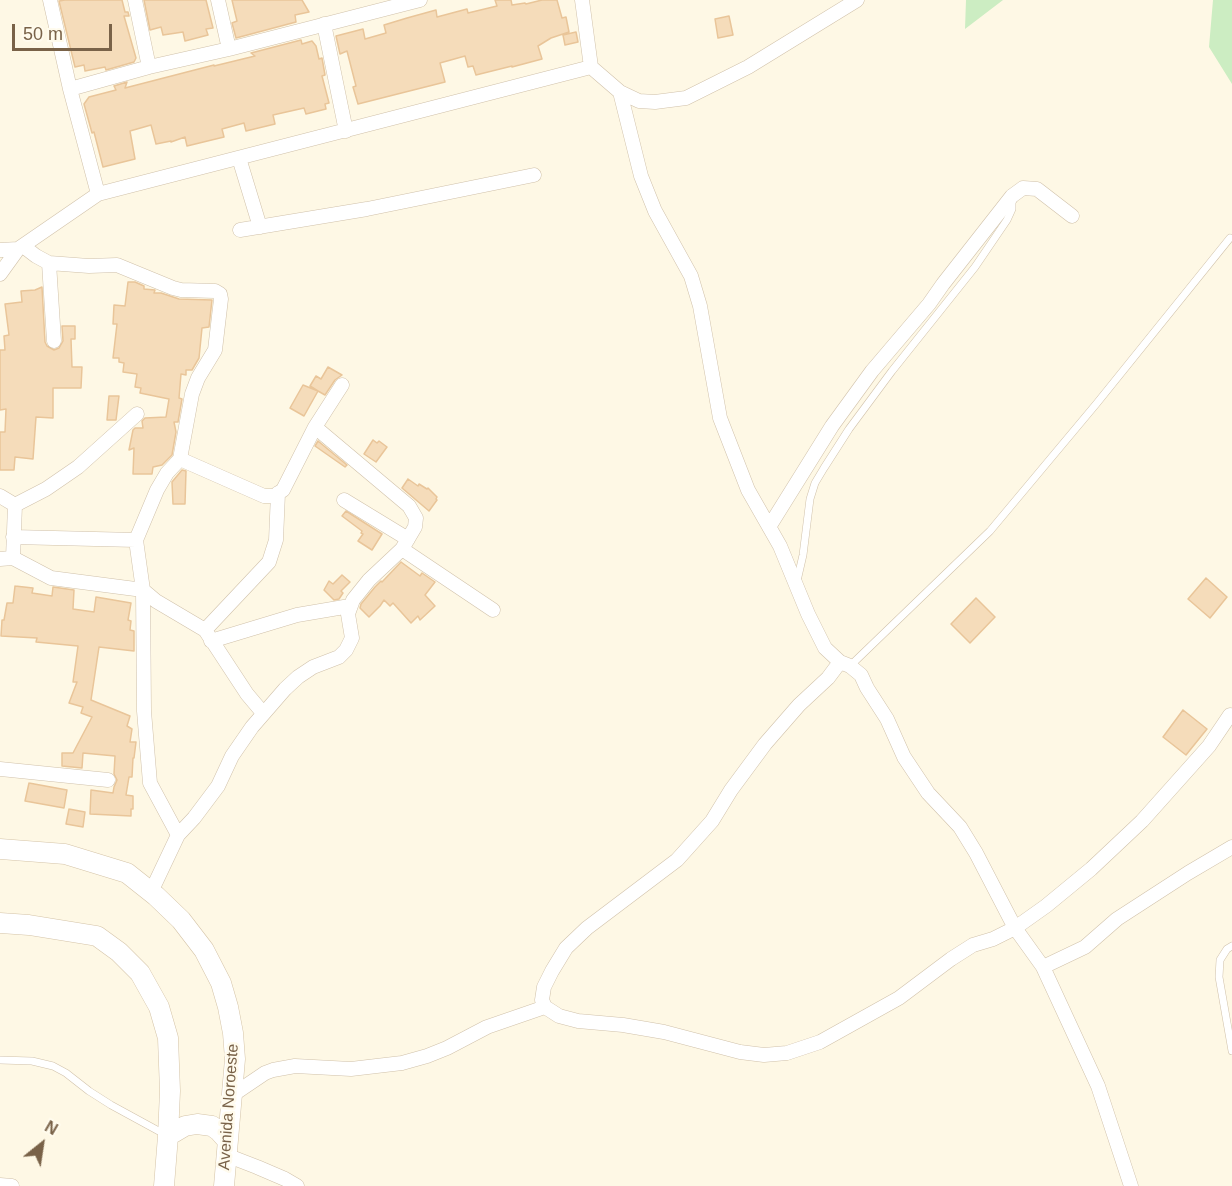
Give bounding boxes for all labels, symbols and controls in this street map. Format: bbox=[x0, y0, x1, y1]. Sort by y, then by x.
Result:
scale bar bbox=[15, 12, 116, 50]
text: 50 m bbox=[23, 24, 63, 44]
street label: Avenida Noroeste bbox=[215, 1043, 243, 1171]
north arrow bbox=[12, 1114, 72, 1174]
text: N bbox=[42, 1118, 61, 1138]

